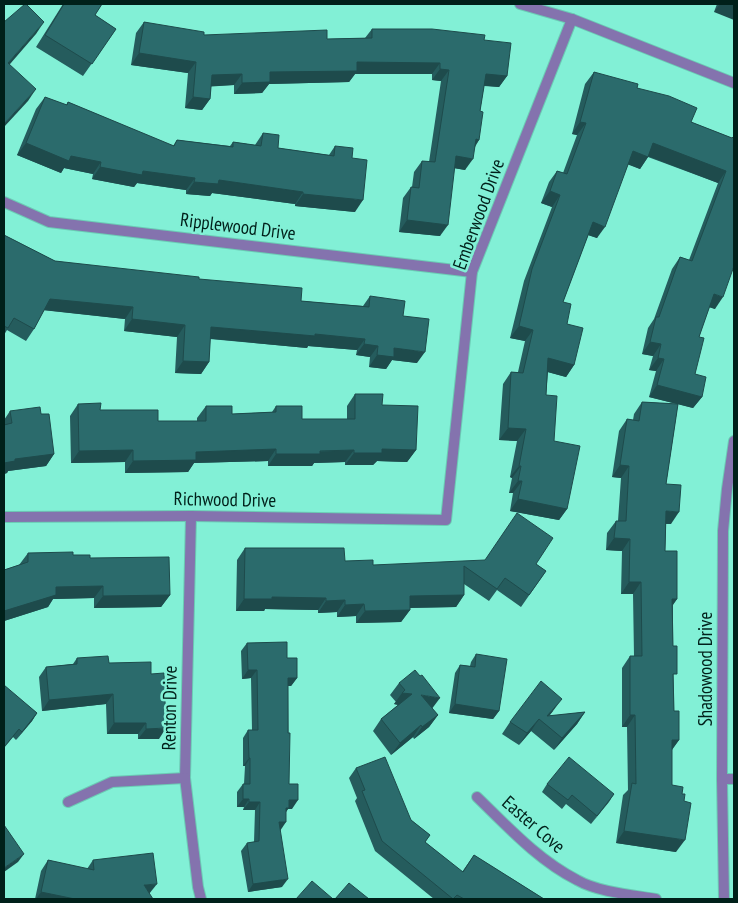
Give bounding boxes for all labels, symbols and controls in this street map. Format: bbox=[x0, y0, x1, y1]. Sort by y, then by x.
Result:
street label: Emberwood Drive bbox=[447, 155, 509, 273]
street label: Ripplewood Drive bbox=[179, 207, 297, 245]
street label: Richwood Drive bbox=[173, 486, 277, 512]
street label: Shadowood Drive bbox=[693, 612, 717, 726]
street label: Renton Drive bbox=[156, 665, 182, 751]
street label: Easter Cove bbox=[498, 790, 571, 858]

